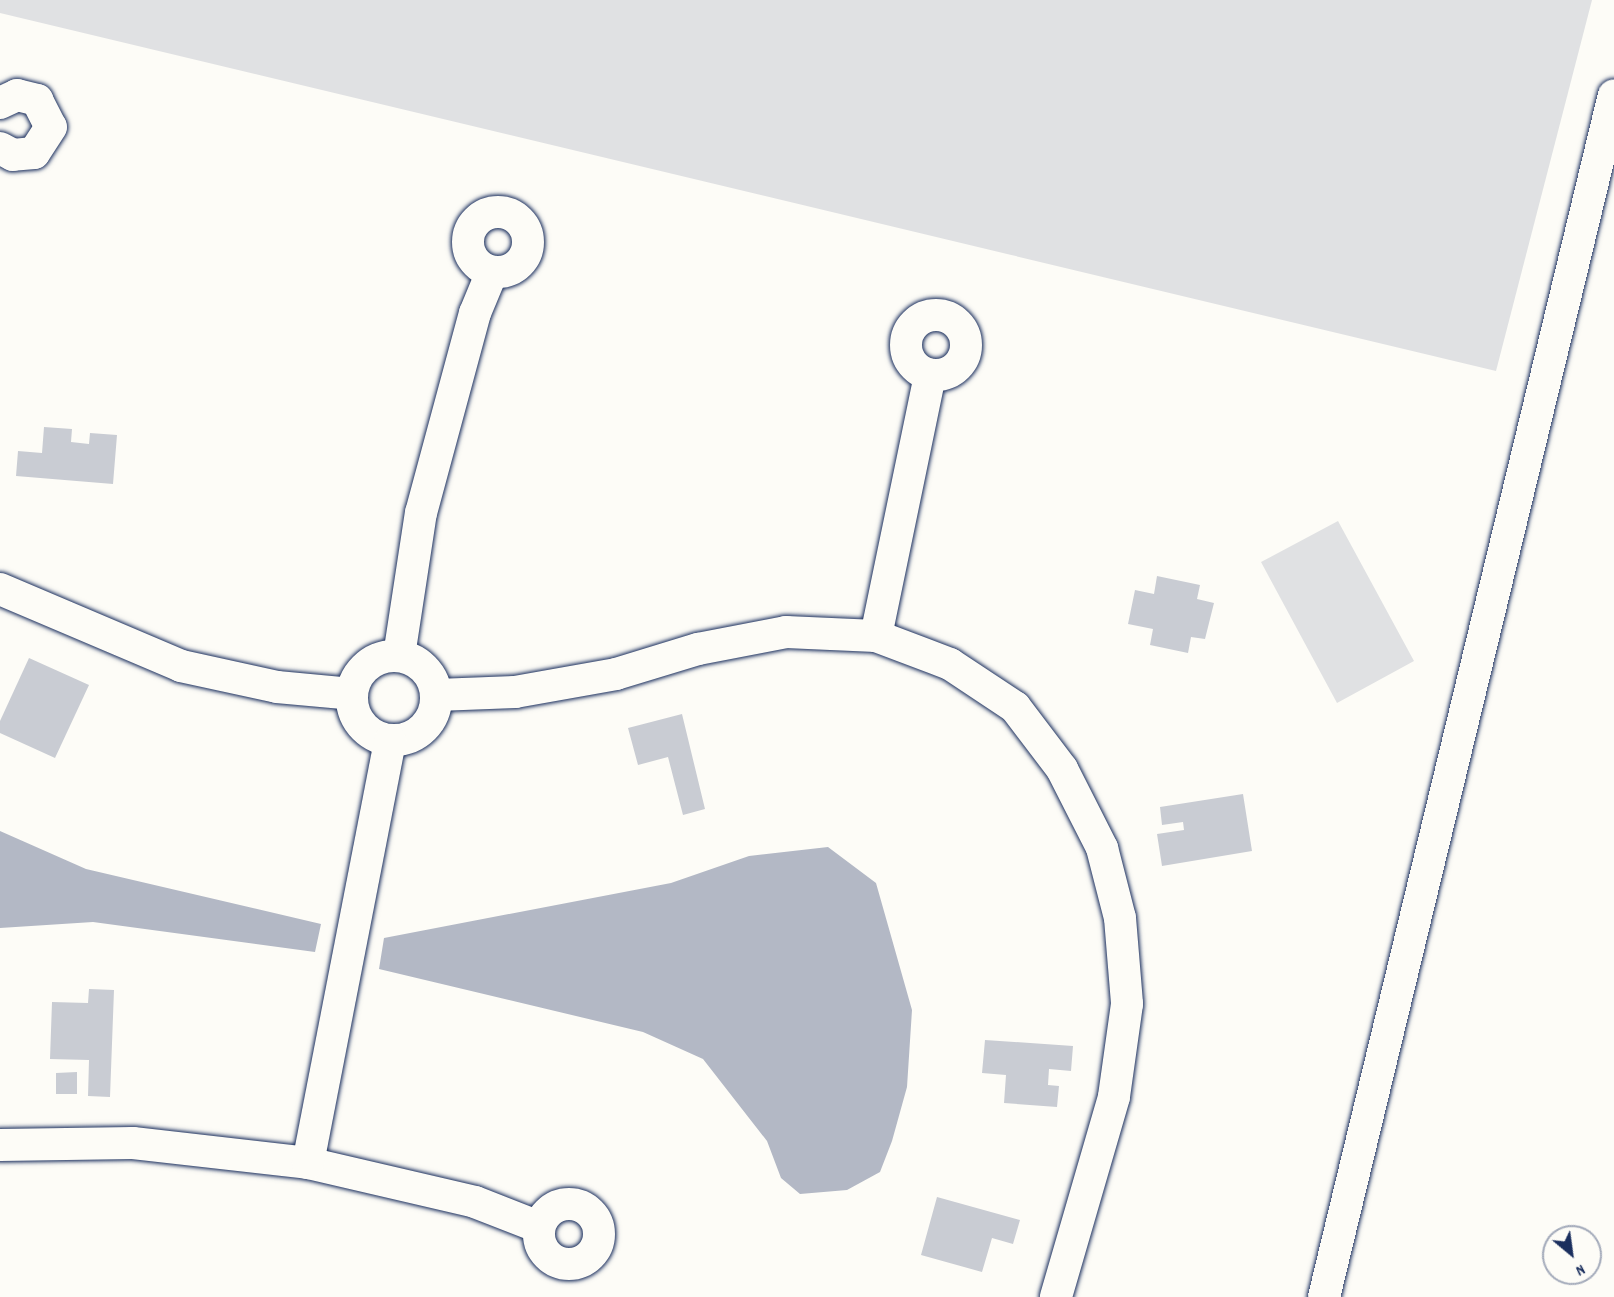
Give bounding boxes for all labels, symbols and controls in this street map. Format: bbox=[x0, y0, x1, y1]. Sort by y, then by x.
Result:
north arrow bbox=[1542, 1225, 1602, 1285]
text: N bbox=[1571, 1257, 1589, 1281]

